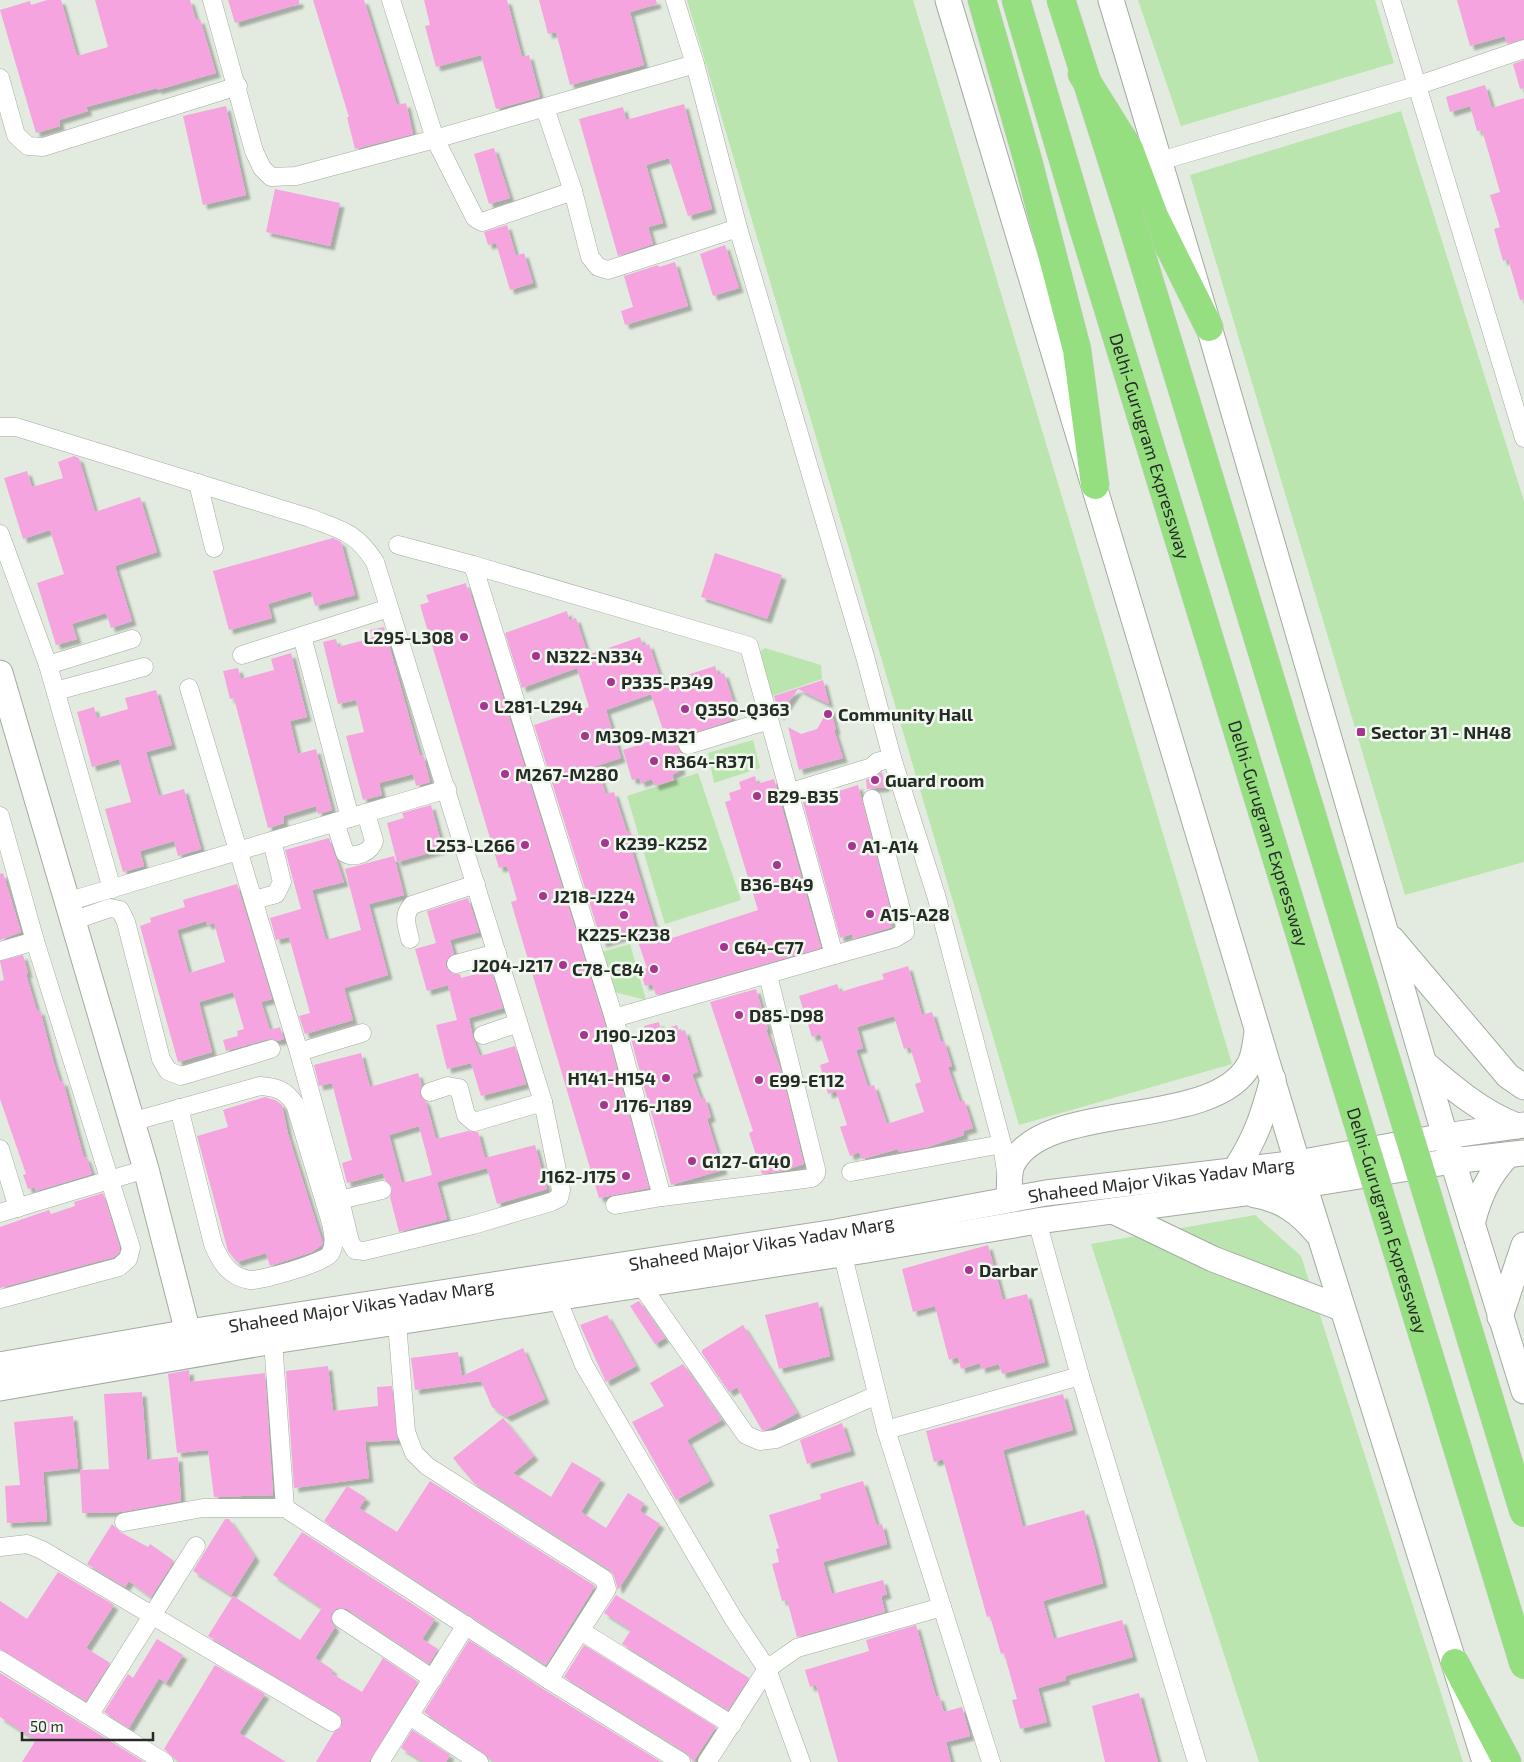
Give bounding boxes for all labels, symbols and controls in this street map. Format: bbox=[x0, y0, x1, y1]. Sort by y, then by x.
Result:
street label: Delhi-Gurugram Expressway bbox=[1105, 330, 1195, 562]
place label: L295-L308 bbox=[363, 626, 454, 648]
marker: L295-L308 bbox=[458, 631, 470, 643]
place label: N322-N334 bbox=[546, 645, 642, 667]
marker: N322-N334 bbox=[530, 650, 542, 662]
place label: P335-P349 bbox=[621, 671, 713, 693]
marker: P335-P349 bbox=[605, 676, 617, 688]
place label: L281-L294 bbox=[494, 695, 583, 717]
place label: Q350-Q363 bbox=[695, 698, 790, 720]
marker: L281-L294 bbox=[478, 700, 490, 712]
marker: Q350-Q363 bbox=[679, 703, 691, 715]
place label: Community Hall bbox=[838, 703, 973, 725]
marker: Community Hall bbox=[822, 708, 834, 720]
street label: Delhi-Gurugram Expressway bbox=[1224, 718, 1314, 949]
place label: Sector 31 - NH48 bbox=[1371, 721, 1511, 743]
place label: M309-M321 bbox=[595, 725, 696, 747]
marker: Sector 31 - NH48 bbox=[1355, 726, 1367, 738]
marker: M309-M321 bbox=[579, 730, 591, 742]
place label: R364-R371 bbox=[664, 750, 755, 772]
marker: R364-R371 bbox=[648, 755, 660, 767]
place label: M267-M280 bbox=[515, 763, 619, 785]
marker: M267-M280 bbox=[499, 768, 511, 780]
place label: Guard room bbox=[885, 769, 984, 791]
marker: Guard room bbox=[869, 774, 881, 786]
place label: B29-B35 bbox=[767, 785, 839, 807]
marker: B29-B35 bbox=[751, 790, 763, 802]
place label: K239-K252 bbox=[615, 832, 707, 854]
place label: L253-L266 bbox=[426, 834, 515, 856]
place label: A1-A14 bbox=[862, 835, 919, 857]
marker: K239-K252 bbox=[599, 837, 611, 849]
marker: L253-L266 bbox=[519, 839, 531, 851]
marker: A1-A14 bbox=[846, 840, 858, 852]
marker: B36-B49 bbox=[771, 859, 783, 871]
place label: B36-B49 bbox=[740, 873, 814, 895]
place label: J218-J224 bbox=[553, 885, 635, 907]
marker: J218-J224 bbox=[537, 890, 549, 902]
place label: A15-A28 bbox=[880, 903, 950, 925]
marker: A15-A28 bbox=[864, 908, 876, 920]
marker: K225-K238 bbox=[618, 909, 630, 921]
place label: K225-K238 bbox=[577, 923, 671, 945]
place label: C64-C77 bbox=[734, 936, 804, 958]
marker: C64-C77 bbox=[718, 941, 730, 953]
place label: J204-J217 bbox=[472, 954, 553, 976]
place label: C78-C84 bbox=[572, 958, 644, 980]
marker: J204-J217 bbox=[557, 959, 569, 971]
marker: C78-C84 bbox=[648, 963, 660, 975]
place label: D85-D98 bbox=[749, 1004, 824, 1026]
marker: D85-D98 bbox=[733, 1009, 745, 1021]
place label: J190-J203 bbox=[594, 1024, 676, 1046]
marker: J190-J203 bbox=[578, 1029, 590, 1041]
place label: H141-H154 bbox=[567, 1067, 656, 1089]
place label: E99-E112 bbox=[769, 1069, 845, 1091]
marker: H141-H154 bbox=[660, 1072, 672, 1084]
marker: E99-E112 bbox=[753, 1074, 765, 1086]
place label: J176-J189 bbox=[614, 1094, 692, 1116]
marker: J176-J189 bbox=[598, 1099, 610, 1111]
street label: Delhi-Gurugram Expressway bbox=[1343, 1105, 1433, 1337]
place label: G127-G140 bbox=[702, 1150, 791, 1172]
street label: Shaheed Major Vikas Yadav Marg bbox=[1026, 1153, 1295, 1207]
marker: G127-G140 bbox=[686, 1155, 698, 1167]
place label: J162-J175 bbox=[540, 1165, 616, 1187]
marker: J162-J175 bbox=[620, 1170, 632, 1182]
street label: Shaheed Major Vikas Yadav Marg bbox=[627, 1211, 896, 1275]
place label: Darbar bbox=[979, 1259, 1038, 1281]
marker: Darbar bbox=[963, 1264, 975, 1276]
street label: Shaheed Major Vikas Yadav Marg bbox=[227, 1274, 495, 1337]
scale bar bbox=[22, 1710, 154, 1742]
text: 50 m bbox=[30, 1717, 64, 1735]

